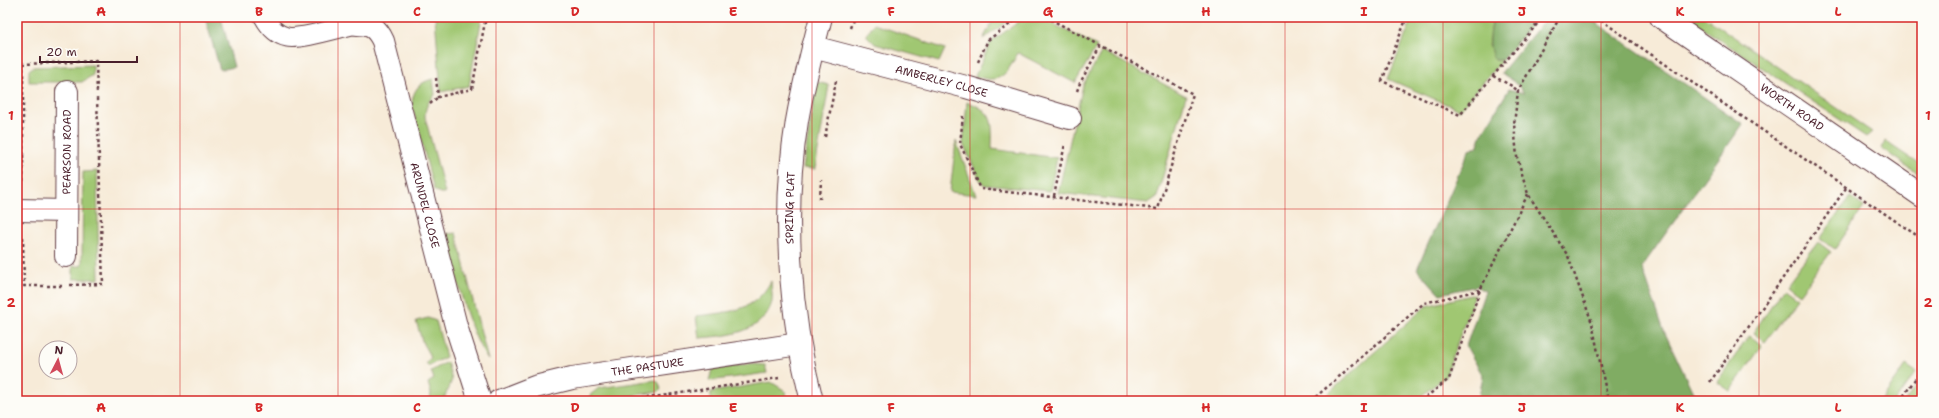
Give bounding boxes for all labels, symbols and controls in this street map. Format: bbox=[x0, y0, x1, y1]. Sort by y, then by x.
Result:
text: A bbox=[96, 3, 106, 20]
text: B bbox=[255, 3, 263, 20]
text: C bbox=[413, 3, 421, 20]
text: D bbox=[570, 3, 580, 20]
text: E bbox=[729, 3, 738, 20]
text: F bbox=[887, 3, 895, 20]
text: G bbox=[1043, 3, 1054, 20]
text: H bbox=[1201, 3, 1211, 20]
text: I bbox=[1360, 3, 1368, 20]
text: J bbox=[1518, 3, 1526, 20]
text: K bbox=[1676, 3, 1685, 20]
text: L bbox=[1834, 3, 1842, 20]
scale bar bbox=[40, 38, 137, 64]
text: 20 m bbox=[46, 44, 77, 60]
street label: AMBERLEY CLOSE bbox=[893, 62, 990, 101]
street label: WORTH ROAD bbox=[1757, 80, 1827, 135]
text: 1 bbox=[8, 107, 14, 124]
text: 1 bbox=[1925, 107, 1931, 124]
street label: PEARSON ROAD bbox=[59, 109, 75, 195]
street label: ARUNDEL CLOSE bbox=[406, 161, 443, 250]
street label: SPRING PLAT bbox=[782, 171, 799, 244]
text: 2 bbox=[6, 294, 16, 311]
text: 2 bbox=[1923, 294, 1933, 311]
north arrow bbox=[38, 340, 78, 380]
text: N bbox=[54, 343, 64, 358]
street label: THE PASTURE bbox=[610, 354, 685, 380]
text: A bbox=[96, 399, 106, 416]
text: B bbox=[255, 399, 263, 416]
text: C bbox=[413, 399, 421, 416]
text: D bbox=[570, 399, 580, 416]
text: E bbox=[729, 399, 738, 416]
text: F bbox=[887, 399, 895, 416]
text: G bbox=[1043, 399, 1054, 416]
text: H bbox=[1201, 399, 1211, 416]
text: I bbox=[1360, 399, 1368, 416]
text: J bbox=[1518, 399, 1526, 416]
text: K bbox=[1676, 399, 1685, 416]
text: L bbox=[1834, 399, 1842, 416]

